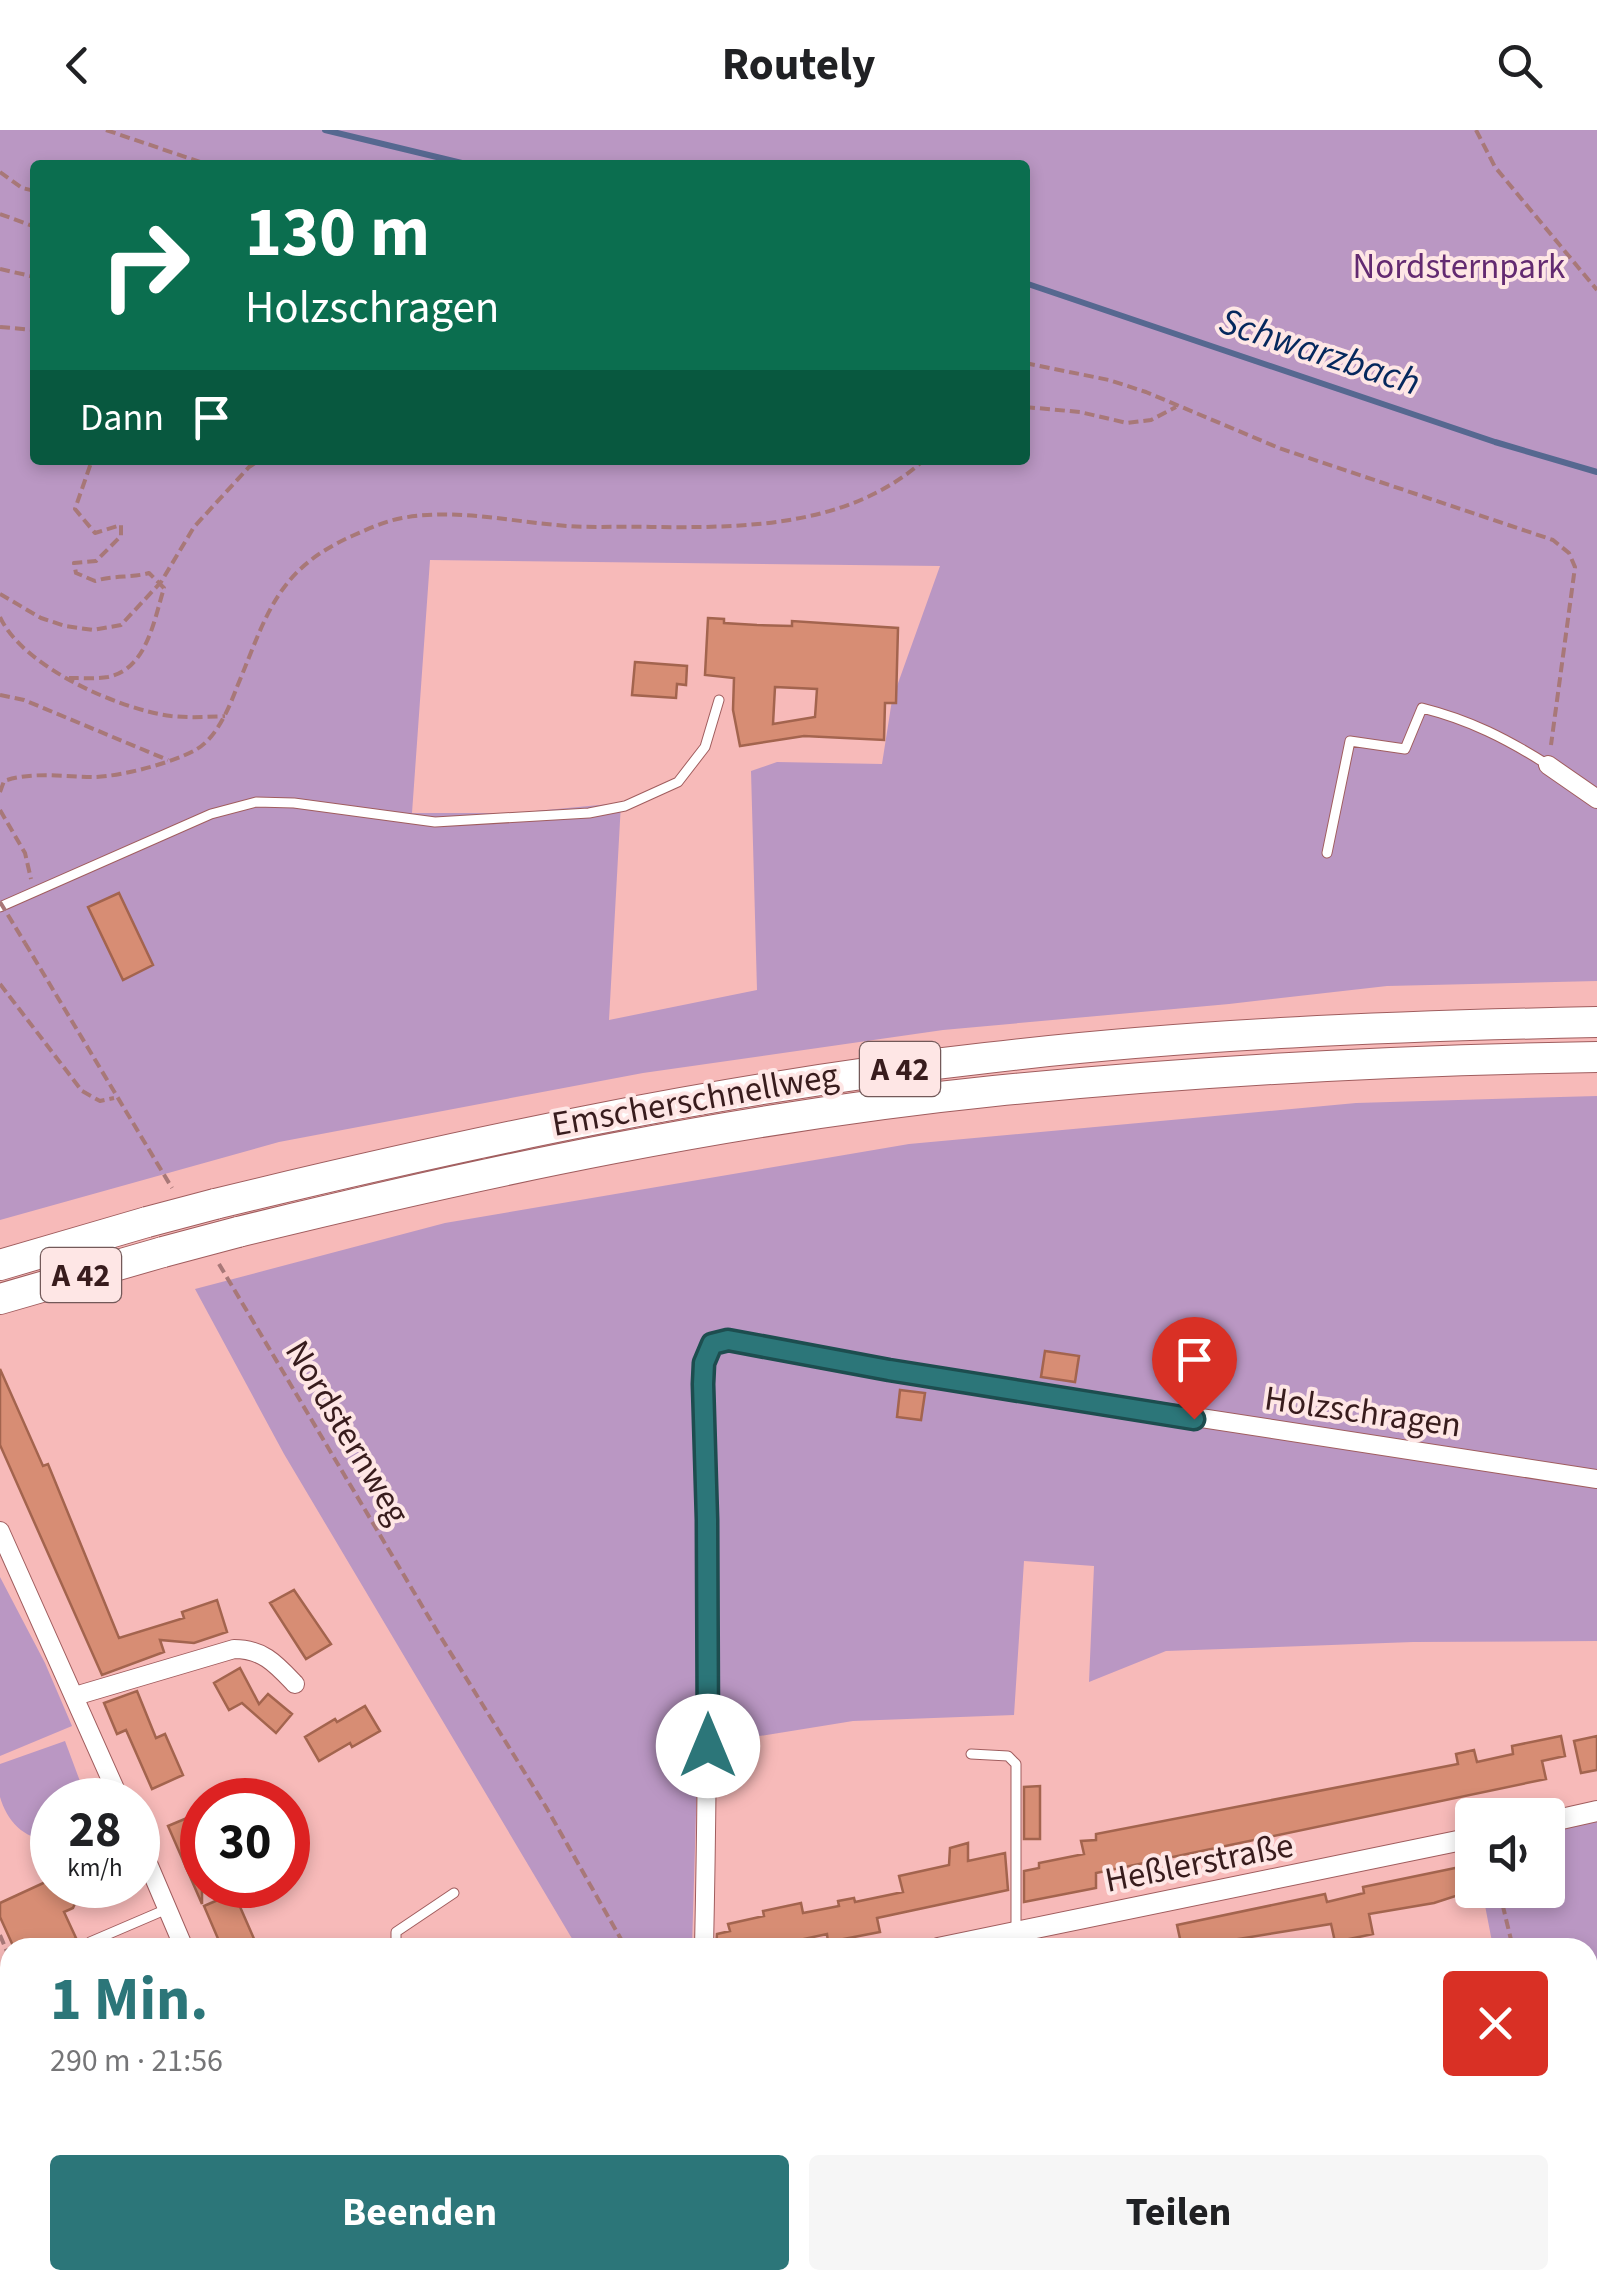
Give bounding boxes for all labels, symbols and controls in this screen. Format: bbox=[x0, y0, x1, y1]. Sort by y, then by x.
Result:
text: Routely bbox=[722, 33, 875, 97]
icon: back bbox=[50, 38, 105, 93]
icon: search bbox=[1492, 38, 1547, 93]
text: 130 m bbox=[245, 183, 430, 283]
icon: right bbox=[80, 200, 210, 330]
park label: Nordsternpark bbox=[1353, 242, 1566, 292]
text: Holzschragen bbox=[245, 276, 499, 340]
water label: Schwarzbach bbox=[1212, 294, 1427, 410]
icon: arrive bbox=[184, 390, 239, 445]
text: Dann bbox=[80, 391, 164, 445]
road number: A 42 bbox=[860, 1042, 940, 1096]
street label: Emscherschnellweg bbox=[548, 1050, 843, 1150]
road number: A 42 bbox=[41, 1248, 121, 1302]
pin bbox=[1152, 1317, 1237, 1420]
street label: Nordsternweg bbox=[273, 1331, 422, 1534]
icon: arrive bbox=[1167, 1332, 1222, 1387]
street label: Holzschragen bbox=[1261, 1373, 1464, 1451]
position arrow bbox=[656, 1694, 760, 1798]
speed limit sign: 30 bbox=[180, 1778, 310, 1908]
text: 28 bbox=[69, 1795, 121, 1866]
map controls bbox=[1455, 1798, 1565, 1908]
button: sound bbox=[1455, 1798, 1565, 1908]
street label: Heßlerstraße bbox=[1101, 1820, 1298, 1906]
text: km/h bbox=[67, 1850, 123, 1886]
text: 1 Min. bbox=[50, 1958, 208, 2043]
button: close bbox=[1443, 1971, 1548, 2076]
text: 290 m · 21:56 bbox=[50, 2038, 223, 2084]
button: Beenden bbox=[50, 2155, 789, 2270]
button: Teilen bbox=[809, 2155, 1548, 2270]

